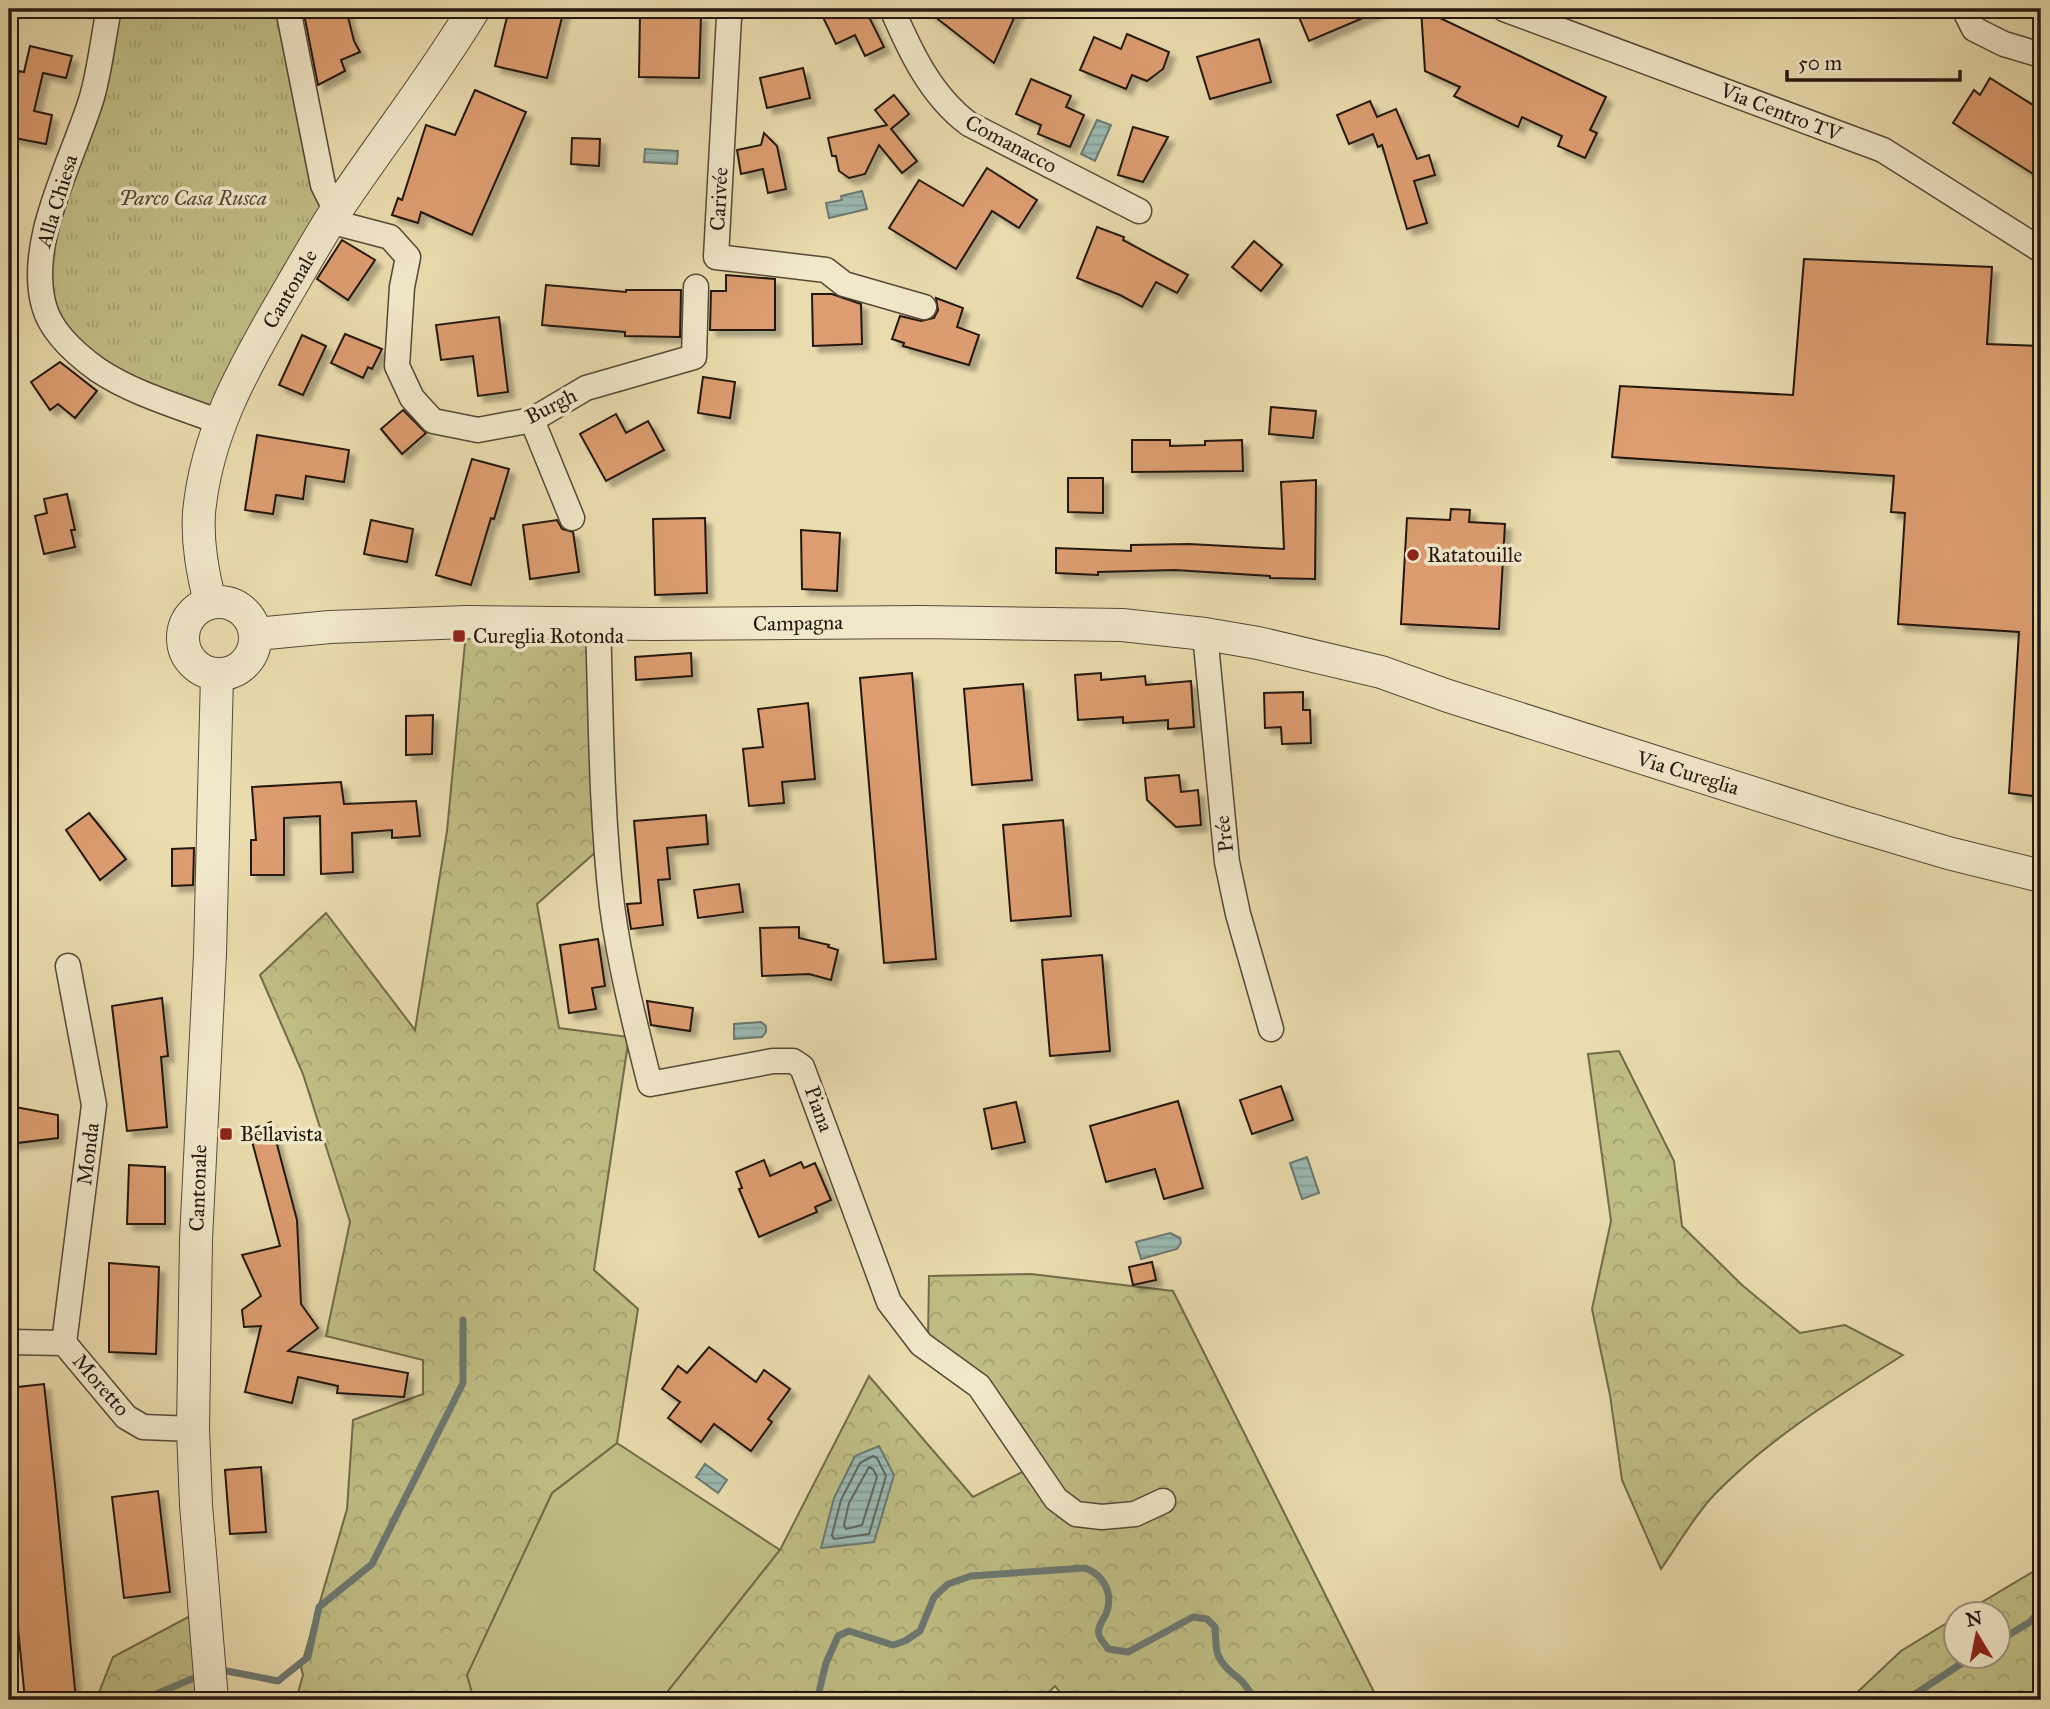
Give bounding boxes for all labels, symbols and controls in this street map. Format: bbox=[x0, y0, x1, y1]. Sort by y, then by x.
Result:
scale bar bbox=[1787, 38, 1961, 82]
text: 50 m bbox=[1798, 50, 1843, 76]
street label: Via Centro TV bbox=[1716, 77, 1847, 148]
street label: Comanacco bbox=[961, 109, 1062, 179]
street label: Alla Chiesa bbox=[30, 151, 83, 252]
street label: Carivée bbox=[704, 166, 734, 232]
park label: Parco Casa Rusca bbox=[119, 185, 267, 211]
street label: Cantonale bbox=[257, 245, 323, 333]
street label: Burgh bbox=[521, 382, 581, 430]
place label: Ratatouille bbox=[1427, 542, 1522, 568]
marker: Ratatouille bbox=[1405, 547, 1421, 563]
street label: Campagna bbox=[753, 609, 843, 637]
place label: Cureglia Rotonda bbox=[473, 623, 624, 649]
marker: Cureglia Rotonda bbox=[451, 628, 467, 644]
street label: Via Cureglia bbox=[1633, 745, 1743, 801]
street label: Prée bbox=[1209, 814, 1239, 854]
street label: Piana bbox=[799, 1083, 839, 1136]
street label: Monda bbox=[71, 1121, 105, 1187]
place label: Bellavista bbox=[240, 1121, 323, 1147]
marker: Bellavista bbox=[218, 1126, 234, 1142]
street label: Cantonale bbox=[183, 1144, 213, 1232]
street label: Moretto bbox=[67, 1348, 135, 1422]
north arrow bbox=[1941, 1600, 2011, 1670]
text: N bbox=[1964, 1606, 1984, 1631]

